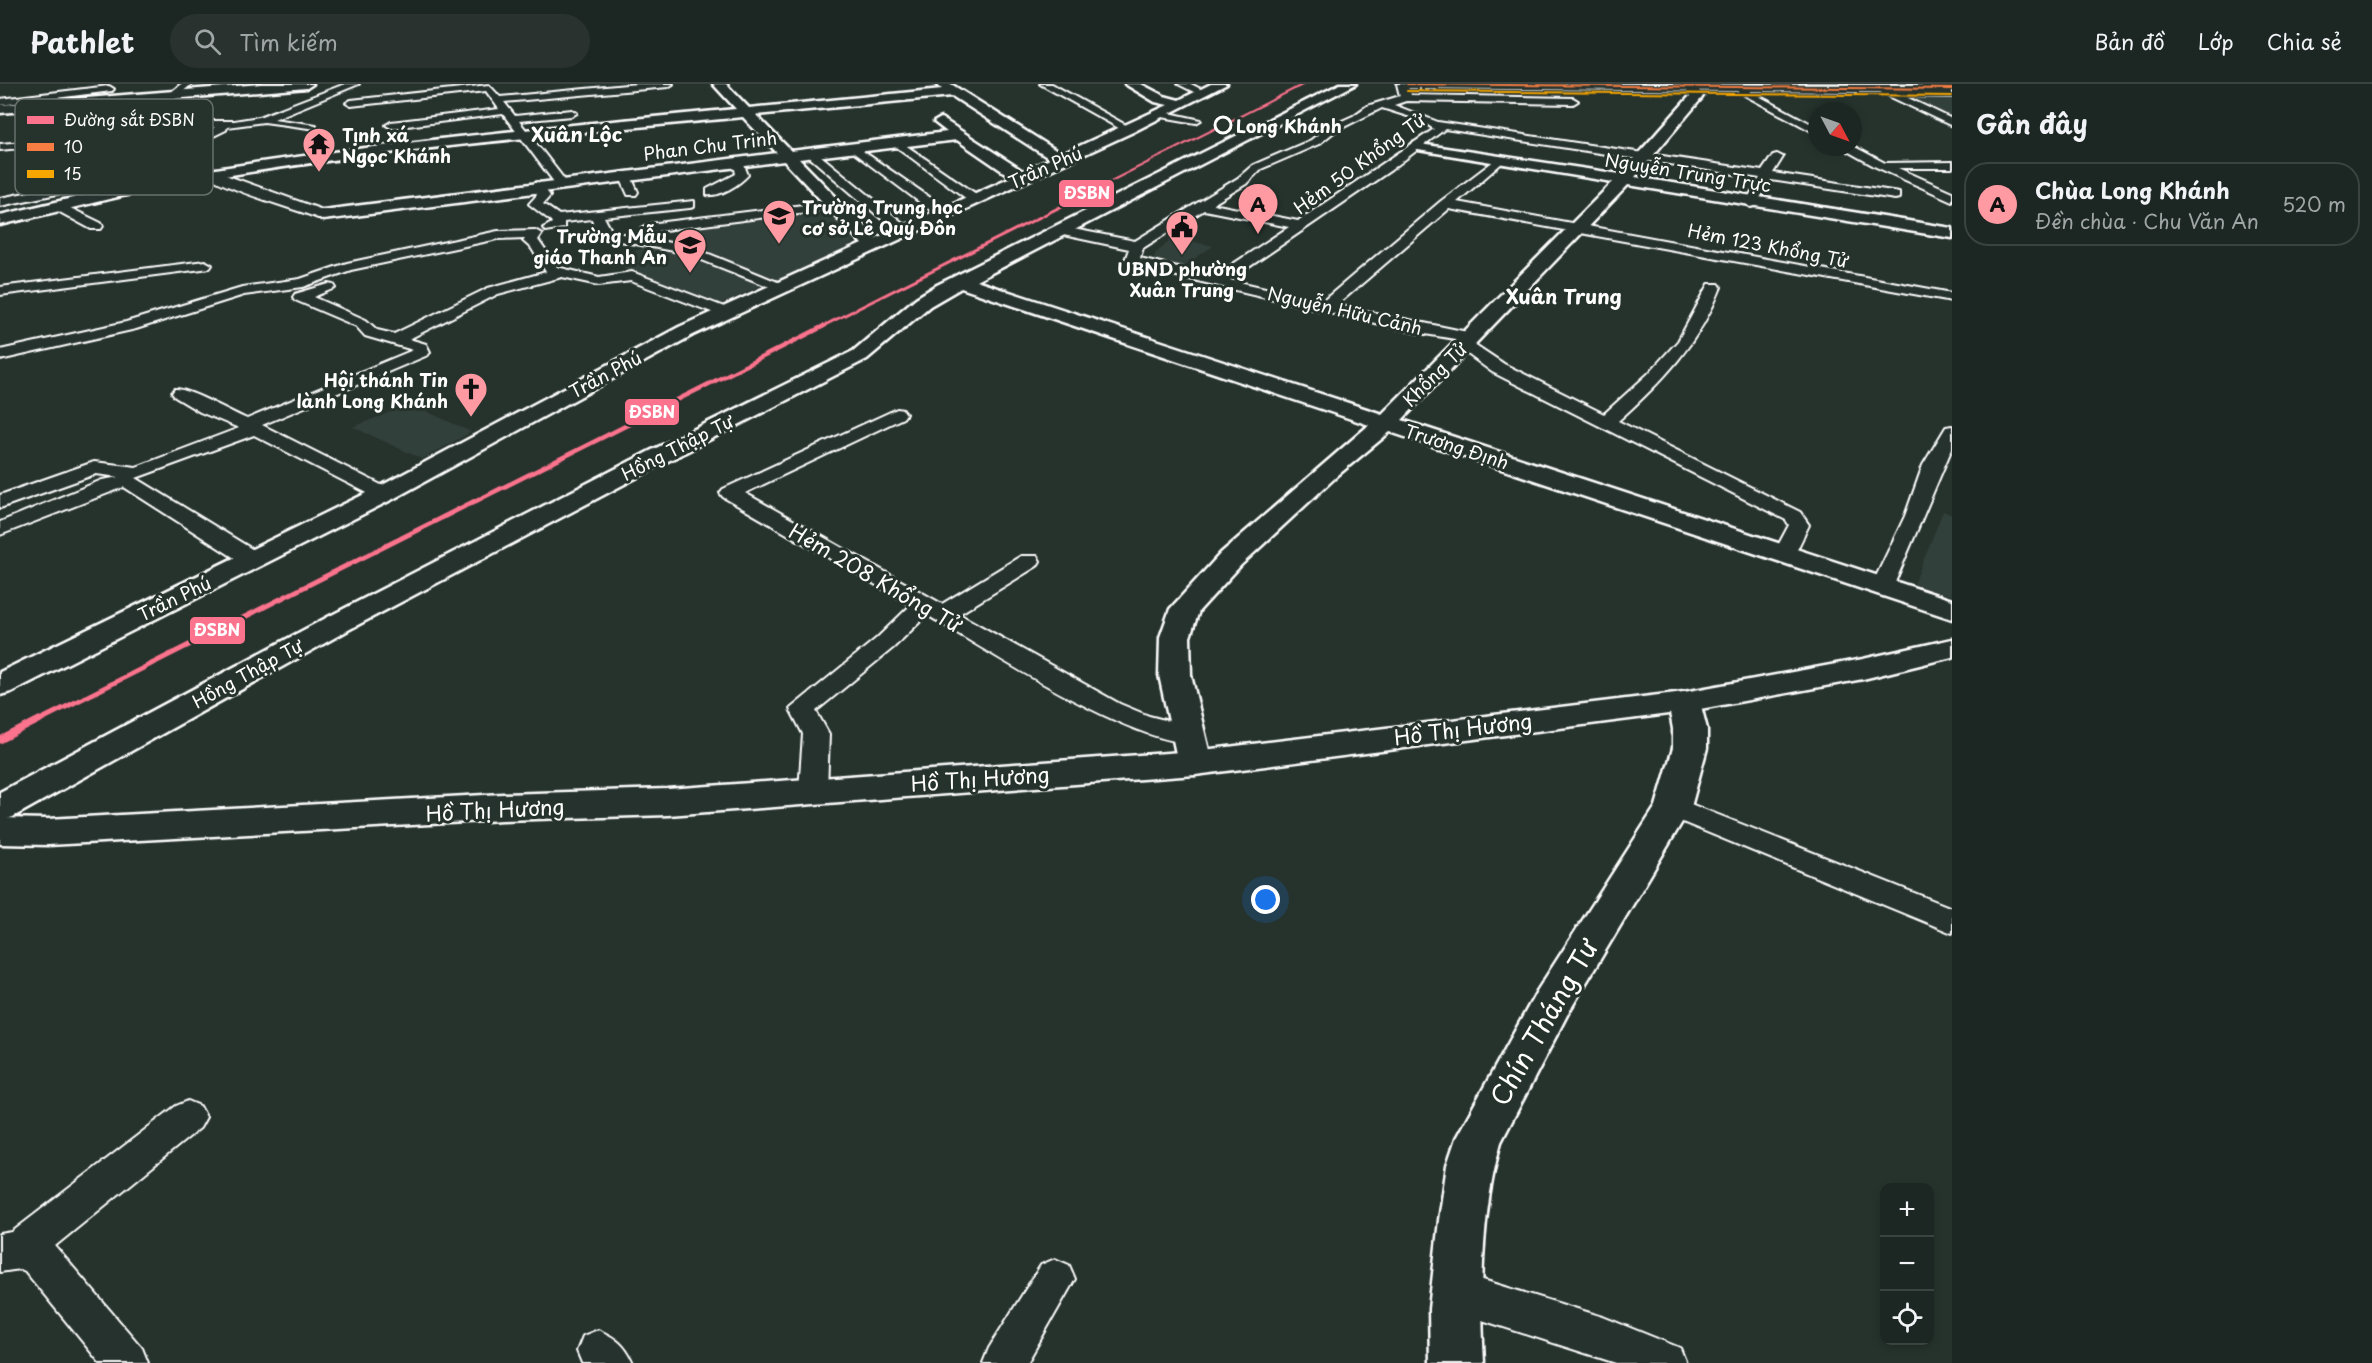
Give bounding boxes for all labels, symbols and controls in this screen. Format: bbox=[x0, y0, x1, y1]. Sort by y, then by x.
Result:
search box bbox=[170, 14, 590, 68]
text: Pathlet bbox=[30, 20, 134, 63]
icon: search bbox=[191, 25, 224, 58]
text: Tìm kiếm bbox=[239, 25, 338, 58]
text: Bản đồ bbox=[2094, 25, 2165, 57]
text: Lớp bbox=[2198, 25, 2234, 57]
text: Chia sẻ bbox=[2267, 25, 2342, 57]
legend bbox=[15, 99, 213, 195]
north arrow bbox=[1808, 102, 1862, 156]
text: Gần đây bbox=[1976, 104, 2088, 143]
street label: Hẻm 50 Khổng Tử bbox=[1288, 105, 1431, 220]
text: Đường sắt ĐSBN bbox=[64, 107, 195, 131]
place label: Long Khánh bbox=[1236, 112, 1342, 139]
marker: Long Khánh bbox=[1214, 116, 1232, 134]
district label: Xuân Lộc bbox=[532, 119, 623, 149]
place label: Tịnh xá Ngọc Khánh bbox=[342, 121, 451, 169]
street label: Phan Chu Trinh bbox=[642, 123, 778, 167]
temple icon: Tịnh xá Ngọc Khánh bbox=[301, 126, 337, 173]
text: 10 bbox=[64, 134, 83, 158]
street label: Trần Phú bbox=[1004, 139, 1086, 195]
street label: Nguyễn Trung Trực bbox=[1603, 146, 1773, 198]
text: 15 bbox=[64, 161, 81, 185]
text: Chùa Long Khánh bbox=[2035, 173, 2230, 206]
line badge: ĐSBN bbox=[1058, 179, 1115, 208]
text: ĐSBN bbox=[1064, 180, 1110, 204]
pin: A bbox=[1238, 184, 1278, 234]
text: A bbox=[1990, 189, 2005, 219]
text: 520 m bbox=[2282, 189, 2346, 219]
place label: Trường Trung học cơ sở Lê Quý Đôn bbox=[802, 193, 963, 241]
school or university icon: Trường Trung học cơ sở Lê Quý Đôn bbox=[761, 198, 797, 245]
text: Đền chùa · Chu Văn An bbox=[2035, 206, 2259, 236]
public building icon: UBND phường Xuân Trung bbox=[1164, 209, 1200, 256]
street label: Hẻm 123 Khổng Tử bbox=[1686, 216, 1851, 274]
place label: Trường Mẫu giáo Thanh An bbox=[533, 222, 667, 270]
school or university icon: Trường Mẫu giáo Thanh An bbox=[672, 227, 708, 274]
place label: UBND phường Xuân Trung bbox=[1117, 255, 1247, 303]
street label: Nguyễn Hữu Cảnh bbox=[1265, 279, 1425, 341]
district label: Xuân Trung bbox=[1506, 281, 1622, 311]
street label: Khổng Tử bbox=[1396, 335, 1473, 412]
street label: Trần Phú bbox=[564, 344, 646, 404]
place label: Hội thánh Tin lành Long Khánh bbox=[296, 366, 448, 414]
church icon: Hội thánh Tin lành Long Khánh bbox=[453, 371, 489, 418]
line badge: ĐSBN bbox=[624, 398, 680, 426]
text: ĐSBN bbox=[629, 399, 675, 423]
street label: Hồng Thập Tự bbox=[616, 407, 739, 487]
street label: Trương Định bbox=[1401, 416, 1513, 476]
street label: Hẻm 208 Khổng Tử bbox=[784, 514, 969, 640]
street label: Trần Phú bbox=[133, 569, 215, 627]
line badge: ĐSBN bbox=[189, 616, 246, 645]
text: ĐSBN bbox=[194, 617, 240, 641]
street label: Hồng Thập Tự bbox=[187, 631, 308, 715]
street label: Hồ Thị Hương bbox=[1392, 704, 1534, 752]
street label: Hồ Thị Hương bbox=[910, 757, 1050, 799]
street label: Hồ Thị Hương bbox=[425, 789, 565, 829]
your location bbox=[1251, 885, 1280, 914]
street label: Chín Tháng Tư bbox=[1479, 930, 1607, 1113]
map controls bbox=[1880, 1183, 1934, 1345]
button: + bbox=[1880, 1183, 1934, 1237]
button: − bbox=[1880, 1237, 1934, 1291]
button: locate bbox=[1880, 1291, 1934, 1345]

